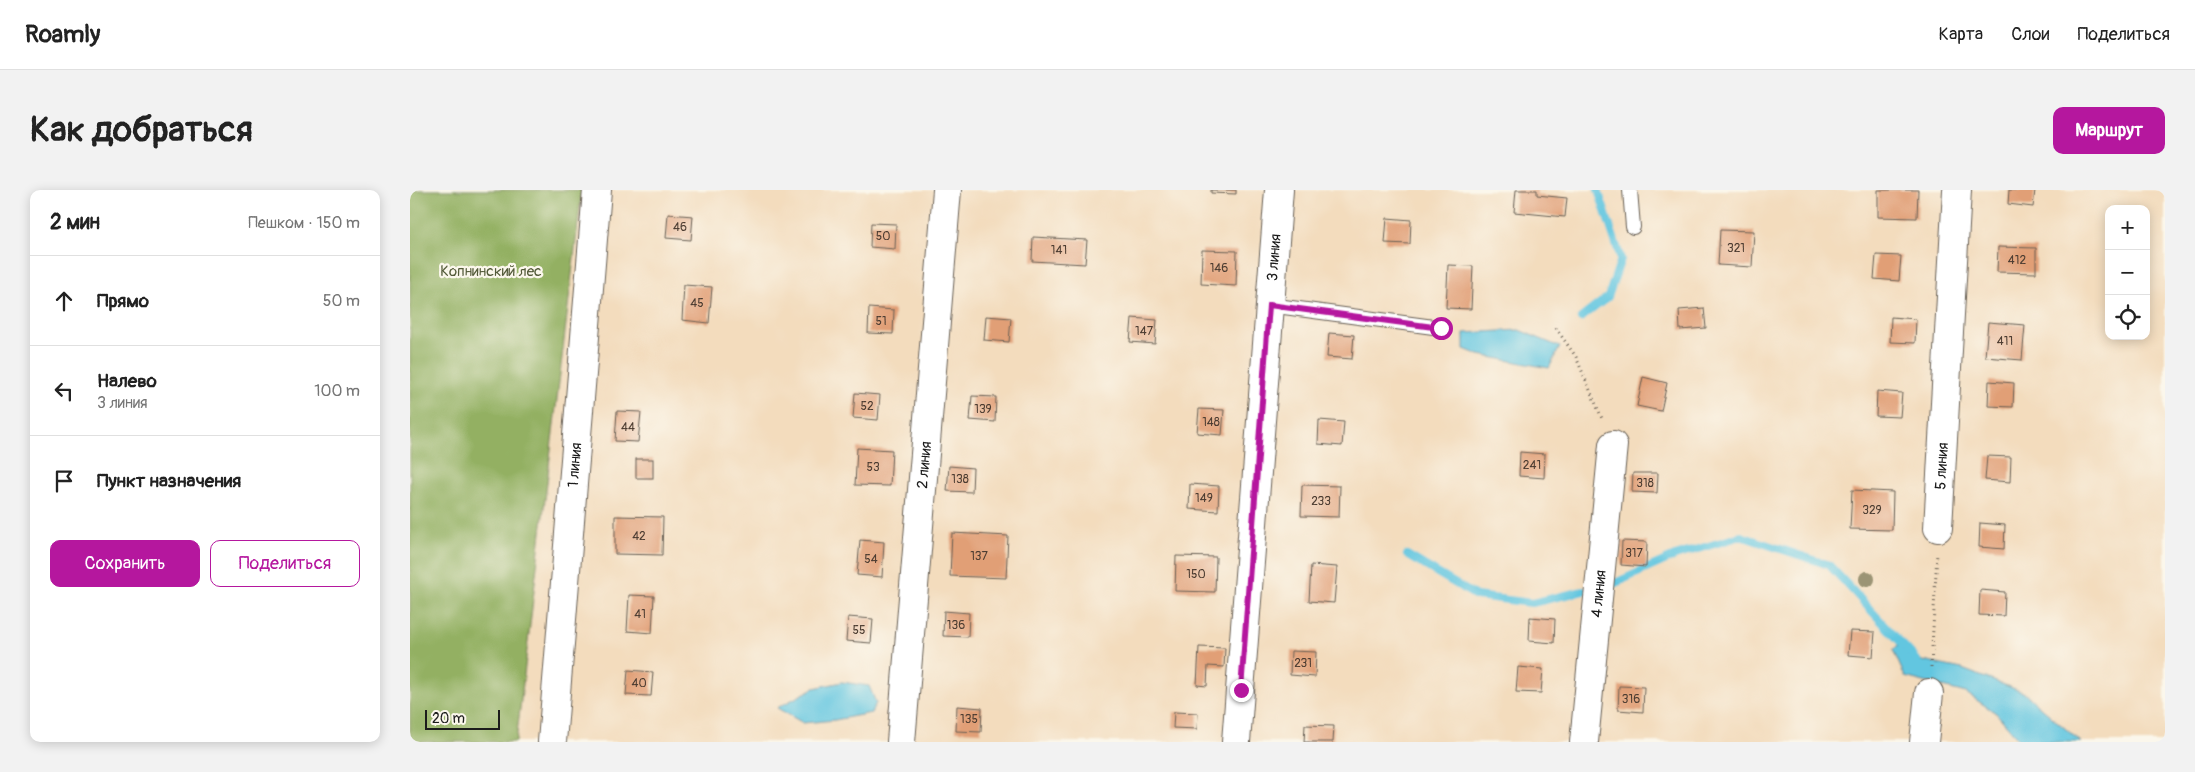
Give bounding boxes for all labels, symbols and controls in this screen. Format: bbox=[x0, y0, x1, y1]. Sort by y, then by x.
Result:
text: Roamly bbox=[25, 20, 100, 49]
text: Карта bbox=[1939, 23, 1983, 46]
text: Слои bbox=[2011, 23, 2049, 46]
text: Поделиться bbox=[2077, 23, 2170, 46]
button: Маршрут bbox=[2053, 107, 2165, 154]
text: Как добраться bbox=[30, 108, 253, 152]
map controls bbox=[2105, 205, 2150, 340]
button: + bbox=[2105, 205, 2150, 250]
text: 2 мин bbox=[50, 209, 100, 236]
text: Пешком · 150 m bbox=[248, 213, 360, 233]
house number: 46 bbox=[673, 220, 687, 235]
house number: 50 bbox=[876, 229, 890, 244]
street label: 3 линия bbox=[1262, 233, 1285, 282]
house number: 321 bbox=[1727, 241, 1745, 256]
house number: 141 bbox=[1051, 243, 1067, 258]
button: − bbox=[2105, 250, 2150, 295]
house number: 412 bbox=[2008, 253, 2026, 268]
house number: 146 bbox=[1210, 261, 1228, 276]
park label: Копнинский лес bbox=[440, 262, 542, 281]
icon: ahead bbox=[50, 287, 78, 315]
text: Прямо bbox=[97, 289, 149, 313]
text: 50 m bbox=[323, 291, 360, 311]
button: locate bbox=[2105, 295, 2150, 340]
house number: 45 bbox=[690, 296, 704, 311]
house number: 51 bbox=[875, 314, 887, 329]
route start bbox=[1430, 317, 1453, 340]
house number: 147 bbox=[1135, 324, 1154, 339]
house number: 411 bbox=[1997, 334, 2013, 349]
text: Налево bbox=[97, 369, 157, 393]
icon: left bbox=[50, 377, 78, 405]
text: 100 m bbox=[314, 381, 360, 401]
text: 3 линия bbox=[97, 393, 148, 413]
house number: 52 bbox=[860, 399, 874, 414]
house number: 139 bbox=[974, 402, 992, 417]
house number: 148 bbox=[1202, 415, 1220, 430]
house number: 44 bbox=[621, 420, 635, 435]
street label: 2 линия bbox=[913, 441, 936, 489]
street label: 1 линия bbox=[563, 442, 586, 488]
street label: 5 линия bbox=[1931, 442, 1952, 490]
house number: 241 bbox=[1523, 458, 1541, 473]
house number: 53 bbox=[866, 460, 880, 475]
icon: arrive bbox=[50, 467, 78, 495]
text: Пункт назначения bbox=[97, 469, 241, 493]
house number: 138 bbox=[951, 472, 969, 487]
house number: 318 bbox=[1636, 476, 1654, 491]
house number: 149 bbox=[1195, 491, 1213, 506]
house number: 233 bbox=[1311, 494, 1331, 509]
house number: 329 bbox=[1862, 503, 1882, 518]
house number: 42 bbox=[632, 529, 646, 544]
button: Сохранить bbox=[50, 540, 200, 587]
button: Поделиться bbox=[210, 540, 360, 587]
house number: 317 bbox=[1625, 546, 1644, 561]
house number: 137 bbox=[970, 549, 989, 564]
house number: 54 bbox=[864, 552, 878, 567]
house number: 150 bbox=[1186, 567, 1206, 582]
street label: 4 линия bbox=[1587, 569, 1610, 618]
house number: 41 bbox=[634, 607, 646, 622]
house number: 136 bbox=[947, 618, 965, 633]
house number: 55 bbox=[852, 623, 866, 638]
house number: 231 bbox=[1294, 656, 1312, 671]
house number: 40 bbox=[631, 676, 647, 691]
route end bbox=[1230, 679, 1253, 702]
house number: 316 bbox=[1622, 692, 1640, 707]
scale bar bbox=[425, 707, 500, 730]
text: 20 m bbox=[432, 710, 465, 727]
house number: 135 bbox=[960, 712, 978, 727]

